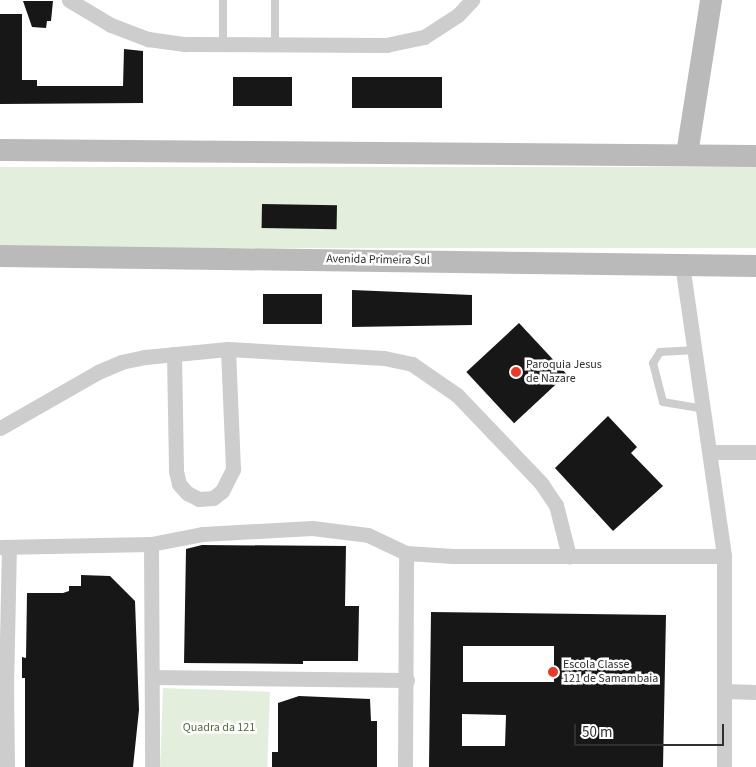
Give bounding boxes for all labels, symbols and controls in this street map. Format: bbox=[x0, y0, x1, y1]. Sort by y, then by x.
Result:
street label: Avenida Primeira Sul bbox=[326, 252, 430, 268]
place label: Paroquia Jesus de Nazare bbox=[526, 358, 602, 386]
marker: Paroquia Jesus de Nazare bbox=[510, 366, 522, 378]
place label: Escola Classe 121 de Samambaia bbox=[563, 658, 658, 686]
marker: Escola Classe 121 de Samambaia bbox=[547, 666, 559, 678]
scale bar bbox=[576, 714, 726, 746]
park label: Quadra da 121 bbox=[183, 721, 255, 735]
text: 50 m bbox=[582, 722, 612, 743]

